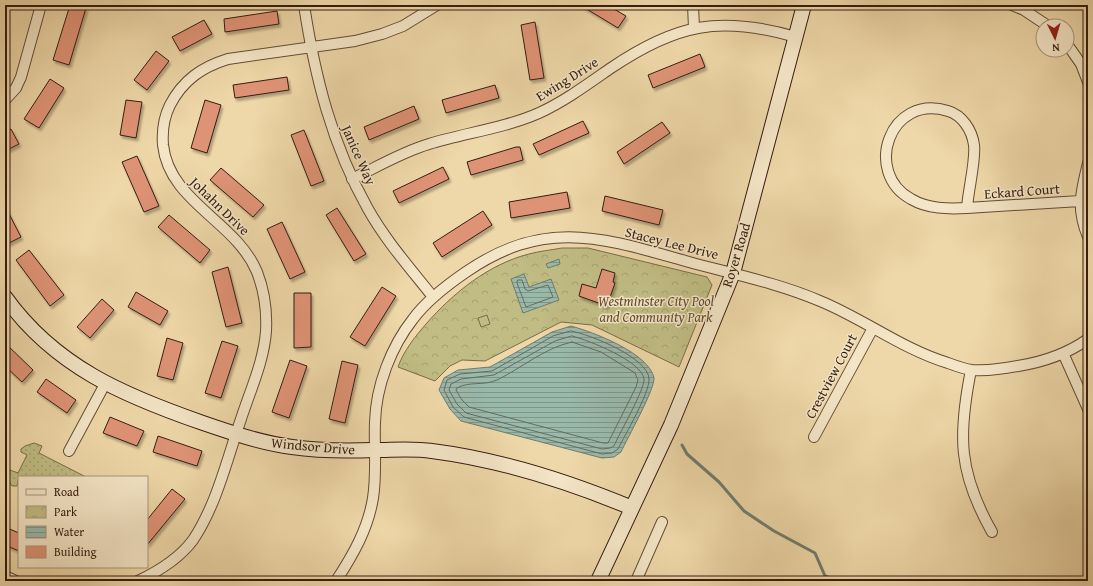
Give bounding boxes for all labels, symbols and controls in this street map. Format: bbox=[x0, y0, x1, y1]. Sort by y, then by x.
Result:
north arrow bbox=[1035, 18, 1075, 58]
text: N bbox=[1051, 40, 1060, 56]
street label: Ewing Drive bbox=[532, 52, 602, 106]
street label: Janice Way bbox=[336, 120, 381, 188]
street label: Johahn Drive bbox=[184, 171, 255, 240]
street label: Eckard Court bbox=[983, 178, 1061, 204]
street label: Royer Road bbox=[717, 220, 755, 290]
street label: Stacey Lee Drive bbox=[623, 222, 721, 264]
park label: Westminster City Pool and Community Park bbox=[598, 291, 715, 327]
street label: Crestview Court bbox=[800, 330, 862, 422]
street label: Windsor Drive bbox=[270, 432, 356, 460]
legend bbox=[18, 476, 148, 568]
text: Road bbox=[54, 483, 80, 500]
text: Park bbox=[54, 503, 78, 520]
text: Water bbox=[54, 523, 84, 540]
text: Building bbox=[54, 543, 97, 560]

